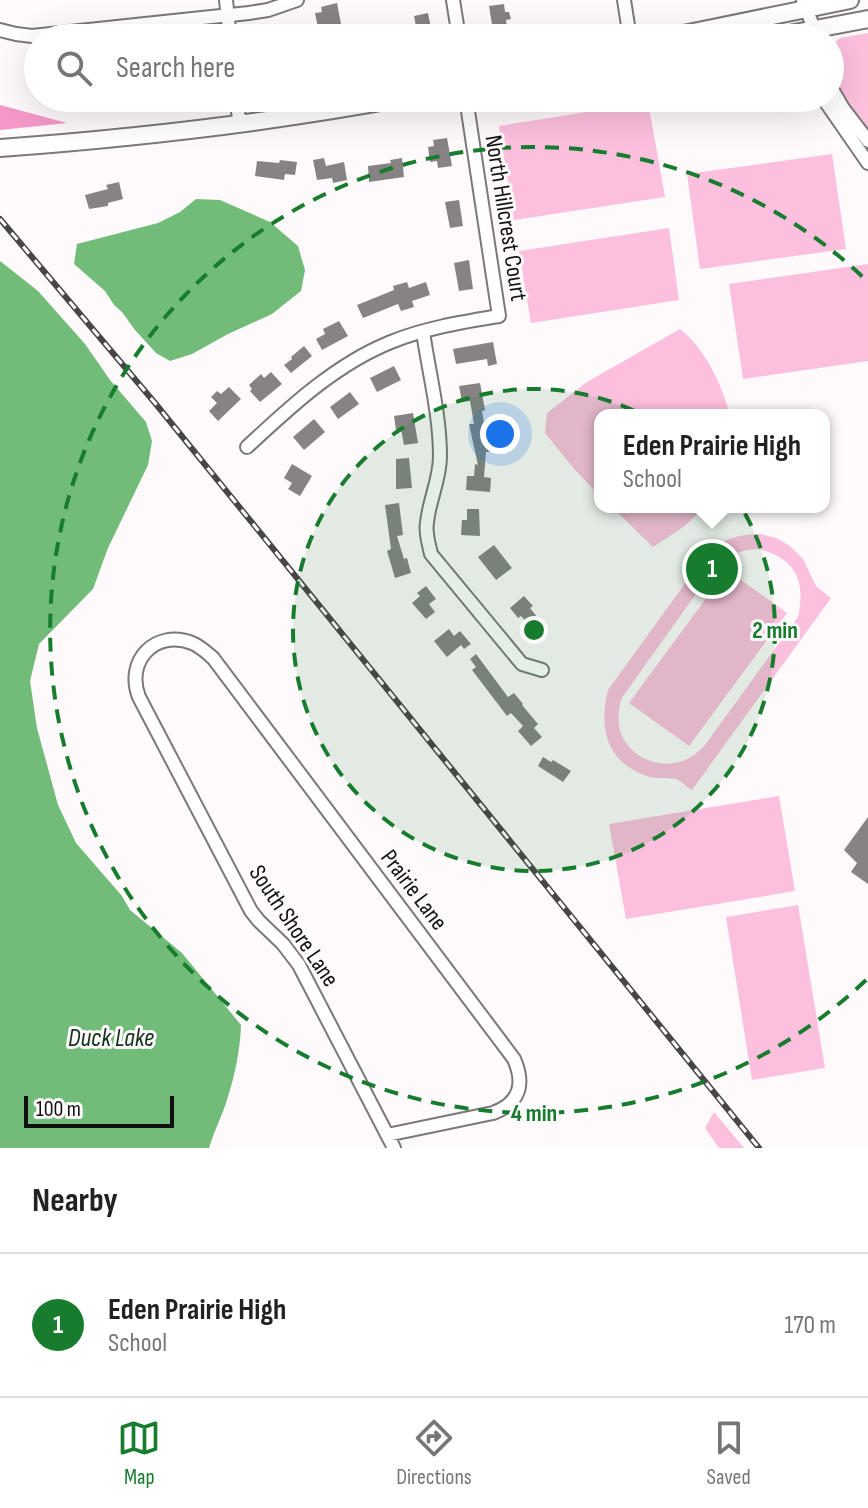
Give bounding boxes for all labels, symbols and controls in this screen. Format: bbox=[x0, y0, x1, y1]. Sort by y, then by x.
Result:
search box bbox=[24, 24, 844, 112]
icon: search bbox=[52, 46, 96, 90]
text: Search here bbox=[116, 50, 235, 86]
street label: North Hillcrest Court bbox=[479, 133, 533, 303]
popup bbox=[594, 409, 830, 513]
your location bbox=[480, 414, 520, 454]
text: Eden Prairie High bbox=[623, 428, 801, 464]
text: School bbox=[623, 464, 682, 495]
pin: 1 bbox=[686, 539, 738, 599]
centre of rings bbox=[520, 616, 548, 644]
text: 2 min bbox=[752, 616, 798, 645]
street label: Prairie Lane bbox=[374, 844, 454, 936]
street label: South Shore Lane bbox=[243, 860, 345, 992]
water label: Duck Lake bbox=[68, 1023, 154, 1054]
scale bar bbox=[24, 1092, 174, 1128]
text: 100 m bbox=[36, 1096, 81, 1123]
text: 4 min bbox=[511, 1099, 557, 1128]
text: Nearby bbox=[32, 1180, 118, 1221]
text: Eden Prairie High bbox=[108, 1292, 286, 1328]
text: 1 bbox=[53, 1310, 63, 1341]
text: 170 m bbox=[784, 1310, 836, 1341]
text: School bbox=[108, 1328, 167, 1359]
tab: Map bbox=[117, 1416, 161, 1491]
tab: Directions bbox=[396, 1416, 472, 1491]
tab: Saved bbox=[707, 1416, 751, 1491]

